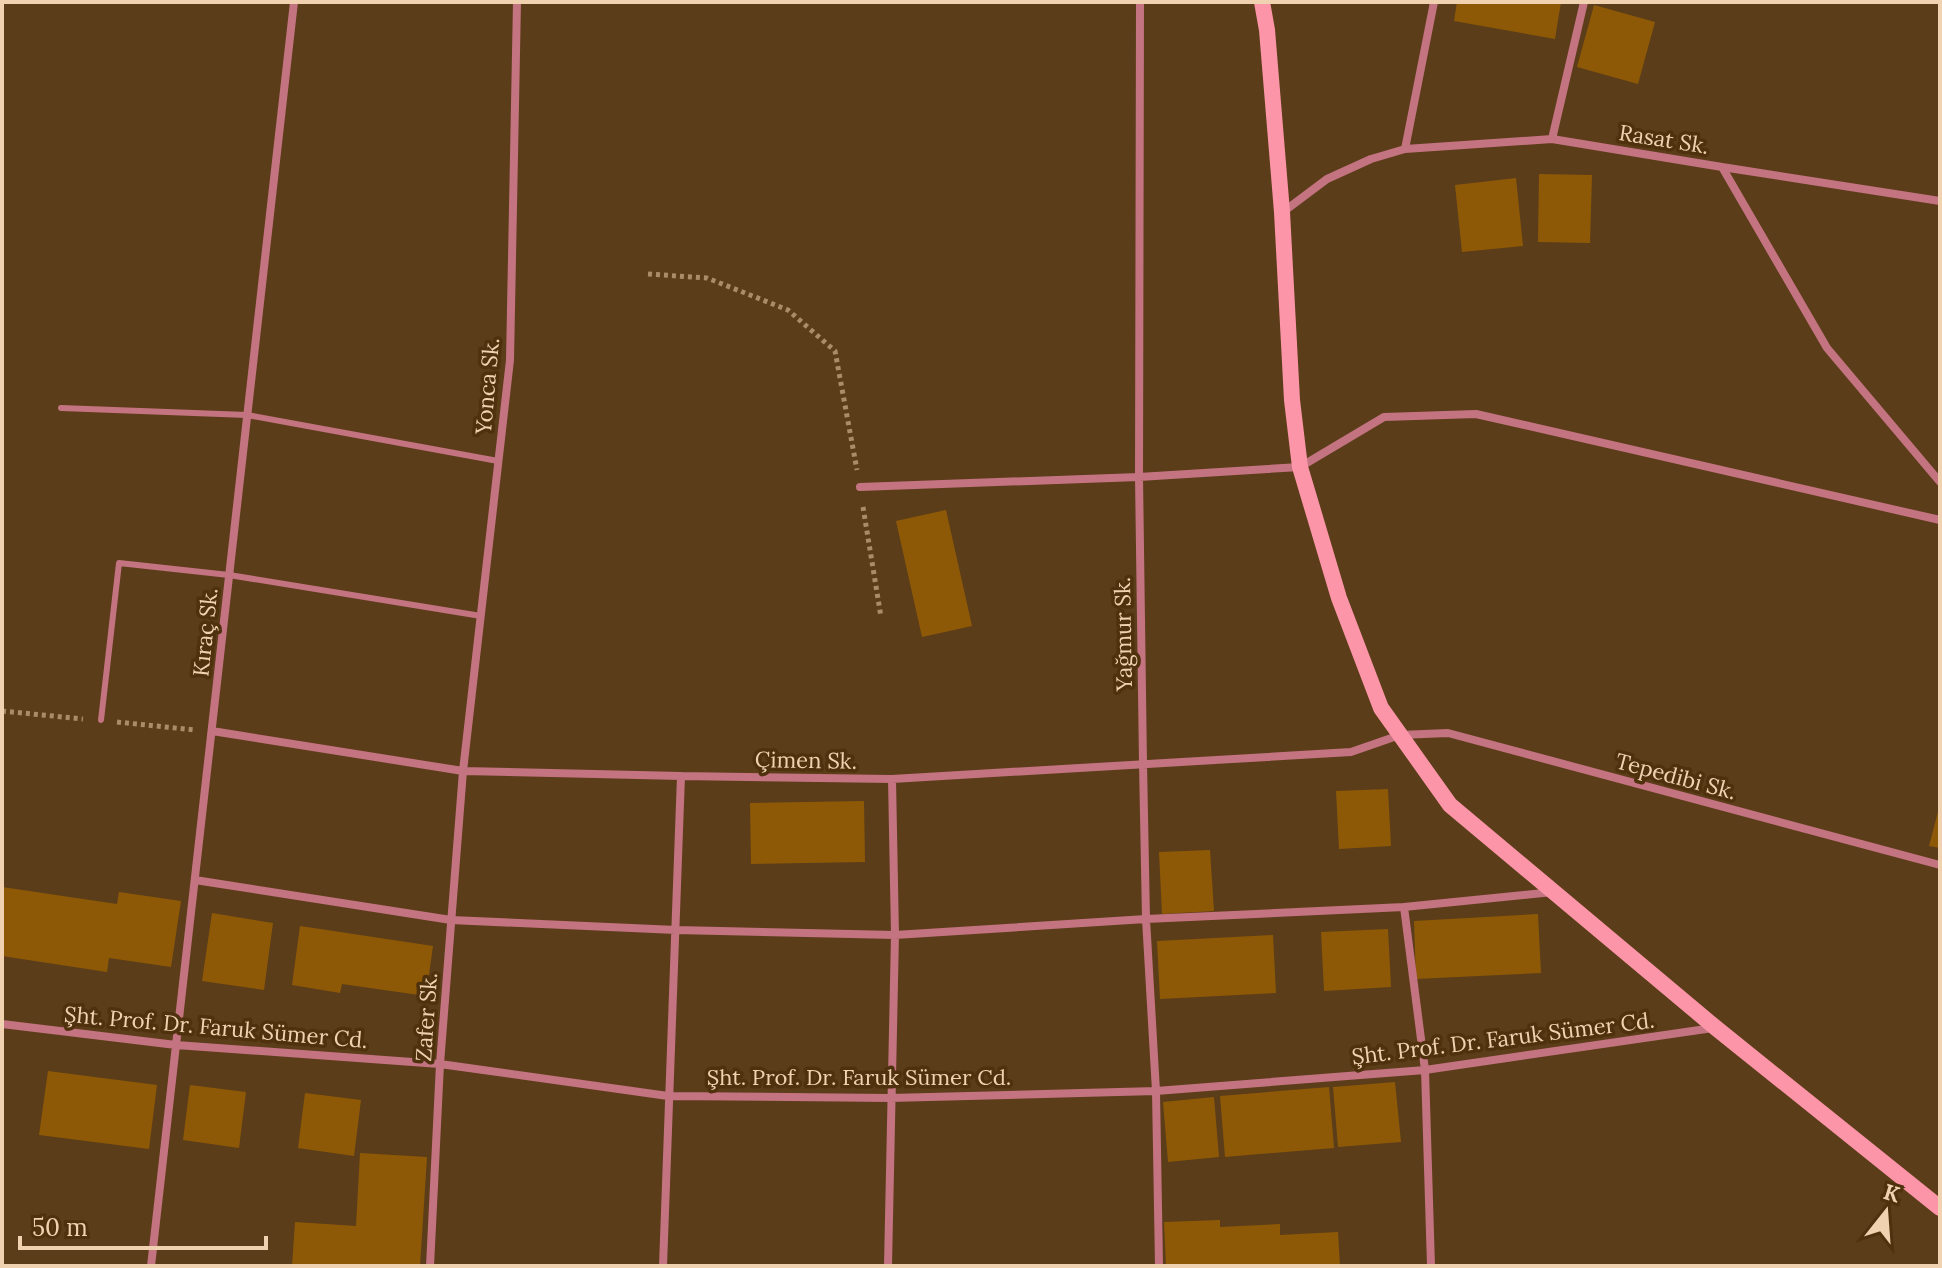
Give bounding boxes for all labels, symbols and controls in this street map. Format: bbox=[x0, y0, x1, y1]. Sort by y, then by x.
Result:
street label: Rasat Sk. bbox=[1617, 118, 1711, 160]
street label: Yonca Sk. bbox=[469, 336, 505, 437]
street label: Yağmur Sk. bbox=[1108, 577, 1138, 692]
street label: Kıraç Sk. bbox=[186, 586, 224, 678]
street label: Çimen Sk. bbox=[755, 745, 857, 775]
street label: Tepedibi Sk. bbox=[1613, 746, 1739, 806]
street label: Zafer Sk. bbox=[409, 972, 443, 1062]
street label: Şht. Prof. Dr. Faruk Sümer Cd. bbox=[63, 1000, 369, 1054]
street label: Şht. Prof. Dr. Faruk Sümer Cd. bbox=[1350, 1006, 1656, 1070]
street label: Şht. Prof. Dr. Faruk Sümer Cd. bbox=[707, 1063, 1011, 1091]
north arrow bbox=[1846, 1172, 1926, 1252]
text: K bbox=[1880, 1177, 1904, 1209]
scale bar bbox=[20, 1200, 266, 1250]
text: 50 m bbox=[32, 1212, 88, 1243]

